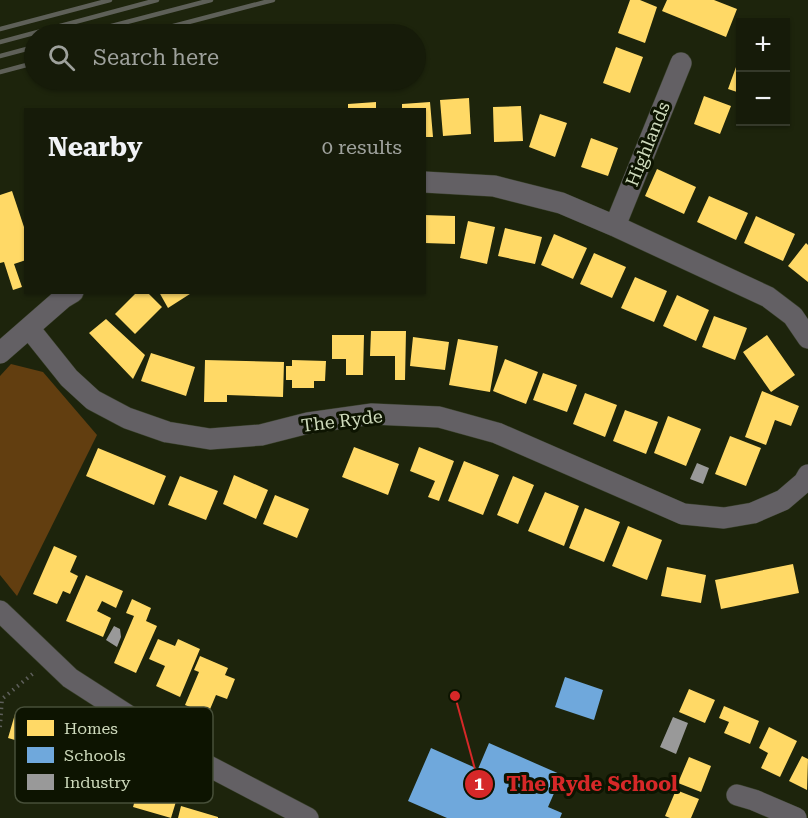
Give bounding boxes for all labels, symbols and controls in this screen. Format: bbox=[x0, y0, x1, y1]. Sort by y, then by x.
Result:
map controls bbox=[736, 18, 790, 126]
button: + bbox=[736, 18, 790, 72]
search box bbox=[24, 24, 426, 90]
icon: search bbox=[45, 41, 78, 74]
text: Search here bbox=[93, 45, 219, 70]
button: − bbox=[736, 72, 790, 126]
street label: Highlands bbox=[621, 98, 674, 189]
text: Nearby bbox=[48, 132, 142, 162]
text: 0 results bbox=[322, 135, 402, 159]
street label: The Ryde bbox=[300, 405, 384, 436]
legend bbox=[15, 707, 213, 803]
text: Homes bbox=[64, 719, 118, 738]
text: Schools bbox=[64, 746, 126, 765]
callout: The Ryde School bbox=[464, 765, 689, 803]
text: The Ryde School bbox=[506, 772, 678, 796]
text: Industry bbox=[64, 773, 131, 792]
text: 1 bbox=[474, 773, 484, 794]

